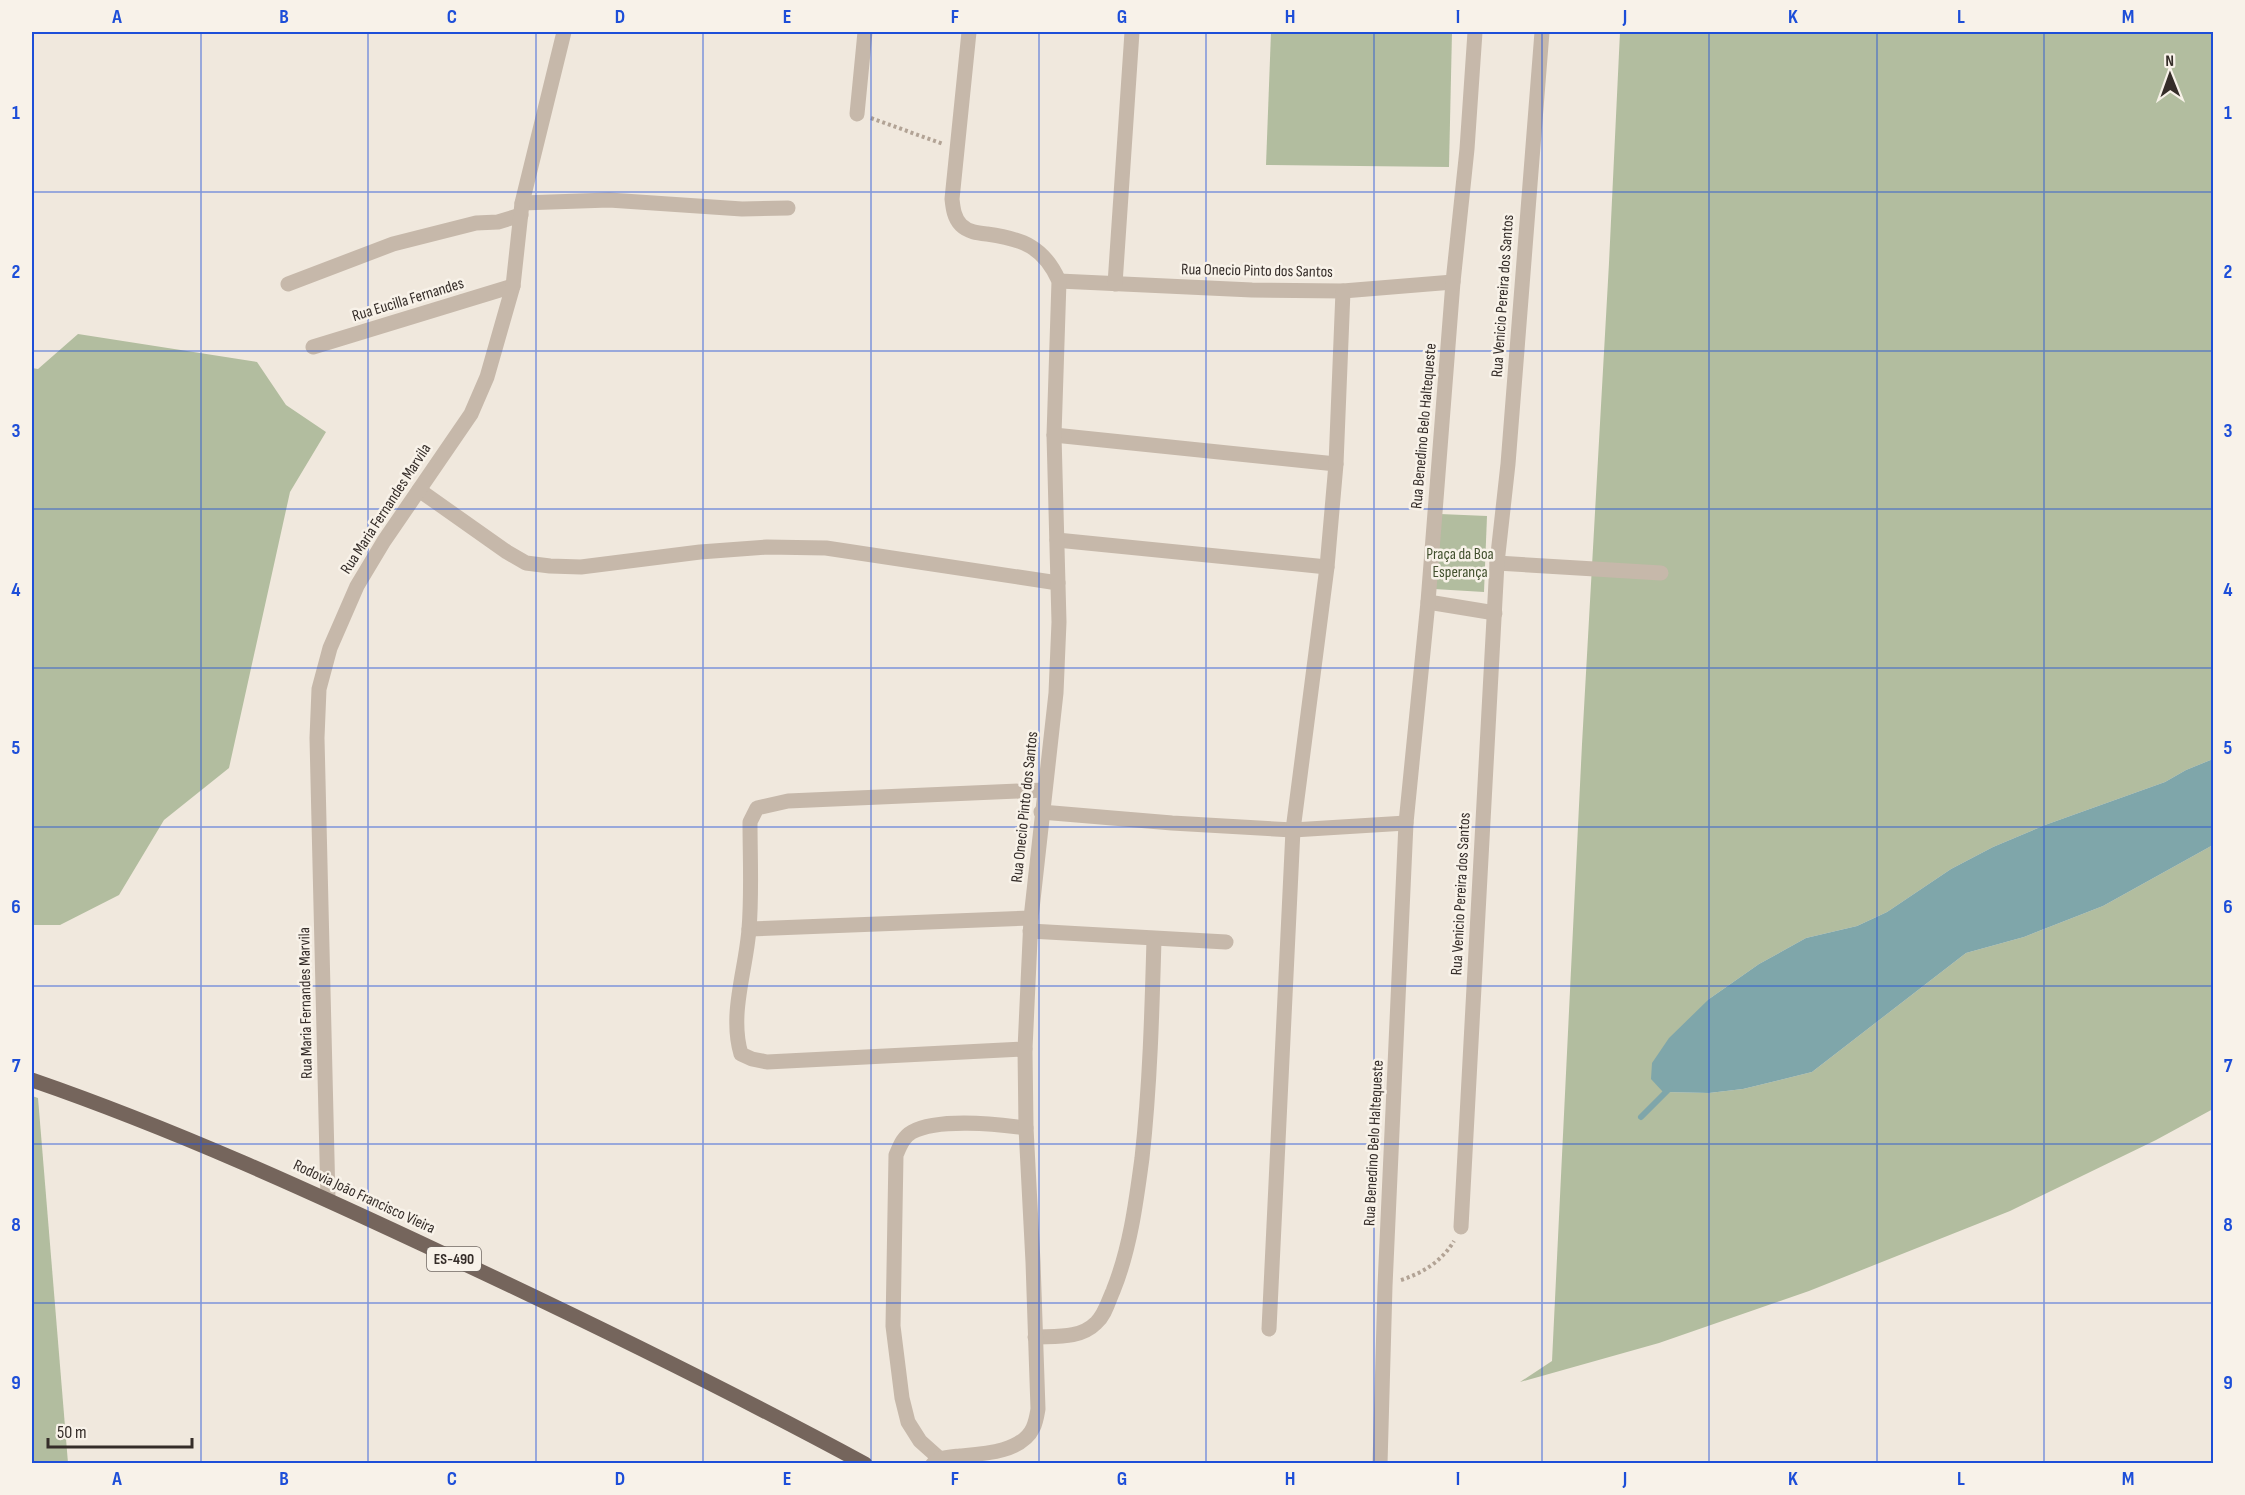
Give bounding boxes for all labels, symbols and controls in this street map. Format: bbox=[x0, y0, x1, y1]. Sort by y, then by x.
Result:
text: A bbox=[111, 5, 122, 29]
text: B bbox=[279, 5, 289, 29]
text: C bbox=[447, 5, 457, 29]
text: D bbox=[615, 5, 625, 29]
text: E bbox=[783, 5, 791, 29]
text: F bbox=[951, 5, 959, 29]
text: G bbox=[1117, 5, 1127, 29]
text: H bbox=[1285, 5, 1295, 29]
text: I bbox=[1456, 5, 1460, 29]
text: J bbox=[1622, 5, 1627, 29]
text: K bbox=[1788, 5, 1798, 29]
text: L bbox=[1957, 5, 1965, 29]
text: M bbox=[2122, 5, 2134, 29]
north arrow bbox=[2140, 45, 2200, 105]
text: N bbox=[2165, 52, 2174, 71]
text: 1 bbox=[12, 101, 20, 125]
text: 1 bbox=[2224, 101, 2232, 125]
street label: Rua Venicio Pereira dos Santos bbox=[1488, 214, 1518, 378]
text: 2 bbox=[12, 260, 20, 284]
street label: Rua Onecio Pinto dos Santos bbox=[1181, 260, 1333, 282]
text: 2 bbox=[2224, 260, 2232, 284]
street label: Rua Eucilla Fernandes bbox=[350, 274, 466, 326]
street label: Rua Benedino Belo Haltequeste bbox=[1407, 342, 1441, 510]
text: 3 bbox=[12, 419, 21, 443]
text: 3 bbox=[2224, 419, 2233, 443]
street label: Rua Maria Fernandes Marvila bbox=[337, 440, 435, 578]
park label: Praça da Boa Esperança bbox=[1426, 545, 1494, 582]
text: 4 bbox=[11, 578, 21, 602]
text: 4 bbox=[2223, 578, 2233, 602]
street label: Rua Onecio Pinto dos Santos bbox=[1008, 730, 1042, 883]
text: 5 bbox=[12, 736, 21, 760]
text: 5 bbox=[2224, 736, 2233, 760]
street label: Rua Venicio Pereira dos Santos bbox=[1447, 812, 1475, 976]
text: 6 bbox=[11, 895, 21, 919]
text: 6 bbox=[2223, 895, 2233, 919]
street label: Rua Maria Fernandes Marvila bbox=[295, 927, 317, 1079]
text: 7 bbox=[12, 1054, 21, 1078]
text: 7 bbox=[2224, 1054, 2233, 1078]
street label: Rua Benedino Belo Haltequeste bbox=[1360, 1060, 1388, 1226]
street label: Rodovia João Francisco Vieira bbox=[290, 1156, 438, 1238]
text: 8 bbox=[11, 1213, 21, 1237]
text: 8 bbox=[2223, 1213, 2233, 1237]
road number: ES-490 bbox=[427, 1247, 481, 1271]
text: 9 bbox=[11, 1371, 21, 1395]
text: 9 bbox=[2223, 1371, 2233, 1395]
scale bar bbox=[48, 1411, 192, 1449]
text: 50 m bbox=[57, 1422, 87, 1443]
text: A bbox=[111, 1467, 122, 1491]
text: B bbox=[279, 1467, 289, 1491]
text: C bbox=[447, 1467, 457, 1491]
text: D bbox=[615, 1467, 625, 1491]
text: E bbox=[783, 1467, 791, 1491]
text: F bbox=[951, 1467, 959, 1491]
text: G bbox=[1117, 1467, 1127, 1491]
text: H bbox=[1285, 1467, 1295, 1491]
text: I bbox=[1456, 1467, 1460, 1491]
text: J bbox=[1622, 1467, 1627, 1491]
text: K bbox=[1788, 1467, 1798, 1491]
text: L bbox=[1957, 1467, 1965, 1491]
text: M bbox=[2122, 1467, 2134, 1491]

